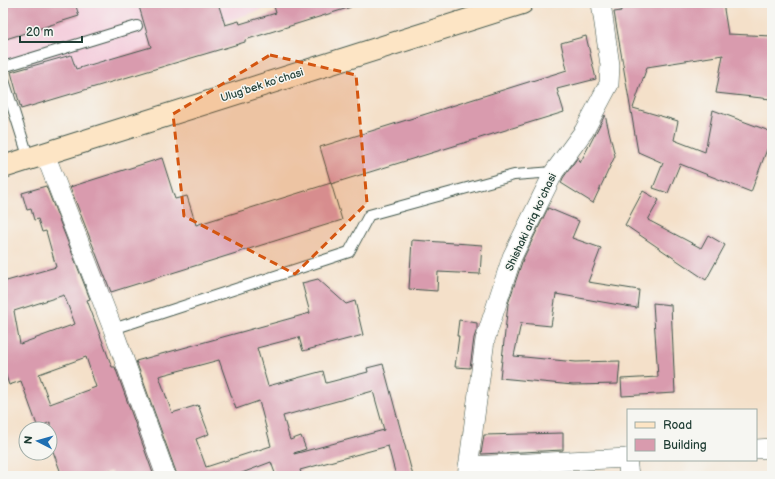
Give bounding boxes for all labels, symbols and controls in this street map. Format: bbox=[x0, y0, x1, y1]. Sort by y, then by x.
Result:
scale bar bbox=[20, 18, 82, 44]
text: 20 m bbox=[26, 25, 53, 40]
street label: Ulugʻbek koʻchasi bbox=[219, 65, 305, 105]
street label: Shishaki ariq koʻchasi bbox=[503, 171, 559, 273]
legend bbox=[627, 409, 757, 461]
text: Road bbox=[663, 418, 692, 433]
north arrow bbox=[18, 421, 58, 461]
text: N bbox=[22, 435, 35, 445]
text: Building bbox=[663, 438, 707, 453]

